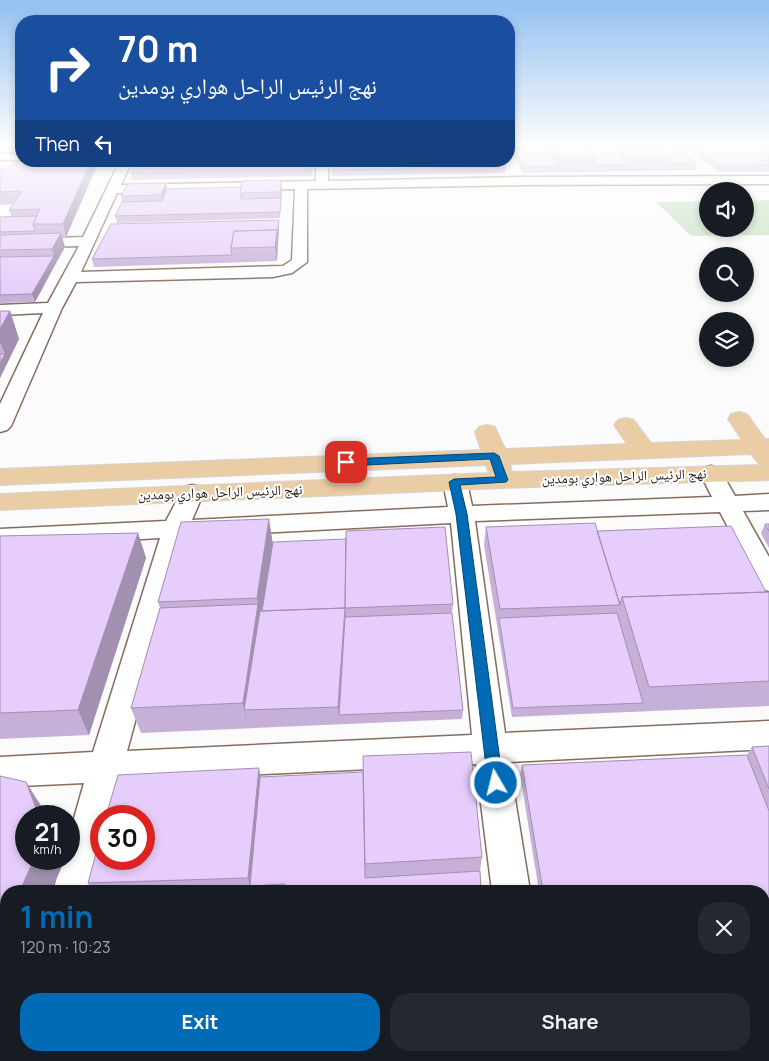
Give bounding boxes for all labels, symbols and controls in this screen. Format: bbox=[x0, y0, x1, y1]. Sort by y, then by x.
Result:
text: 70 m bbox=[118, 25, 198, 73]
icon: right bbox=[35, 35, 100, 100]
text: نهج الرئيس الراحل هواري بومدين bbox=[118, 71, 377, 101]
icon: left bbox=[90, 130, 118, 158]
text: Then bbox=[35, 131, 80, 157]
map controls bbox=[699, 182, 754, 367]
button: sound bbox=[699, 182, 754, 237]
button: search bbox=[699, 247, 754, 302]
button: layers bbox=[699, 312, 754, 367]
pin bbox=[325, 441, 367, 483]
icon: arrive bbox=[332, 448, 360, 476]
street label: نهج الرئيس الراحل هواري بومدين bbox=[541, 463, 707, 490]
street label: نهج الرئيس الراحل هواري بومدين bbox=[137, 479, 303, 506]
position arrow bbox=[469, 756, 521, 808]
speed limit sign: 30 bbox=[90, 805, 155, 870]
text: 21 bbox=[35, 814, 60, 849]
text: km/h bbox=[34, 841, 61, 858]
text: 1 min bbox=[20, 896, 93, 937]
button: close bbox=[698, 902, 750, 954]
text: 120 m · 10:23 bbox=[20, 936, 111, 958]
button: Exit bbox=[20, 993, 380, 1051]
button: Share bbox=[390, 993, 750, 1051]

